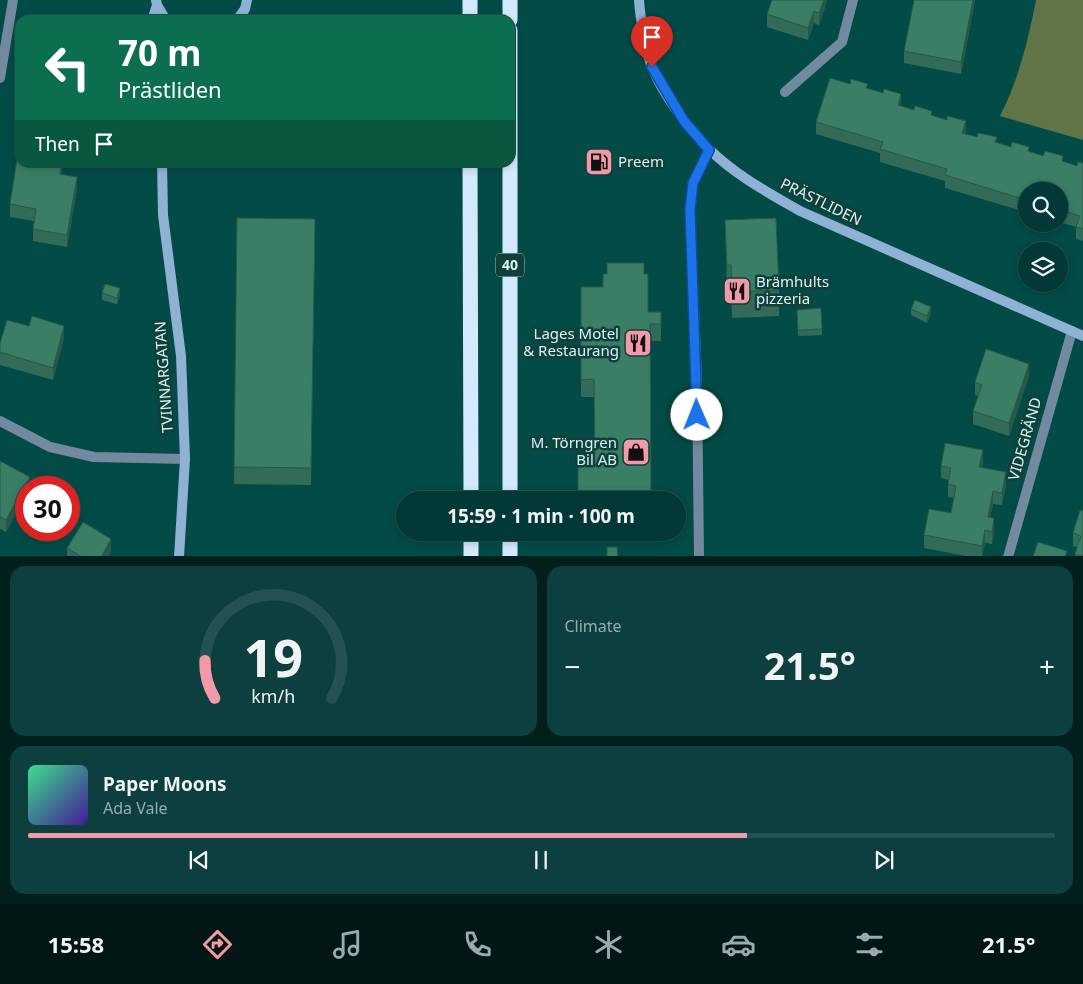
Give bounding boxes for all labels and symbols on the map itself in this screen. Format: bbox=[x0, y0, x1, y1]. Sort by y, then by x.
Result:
pin bbox=[631, 16, 673, 67]
fuel station icon: Preem bbox=[584, 147, 614, 177]
place label: Preem bbox=[618, 151, 664, 171]
street label: PRÄSTLIDEN bbox=[777, 173, 865, 229]
road number: 40 bbox=[496, 254, 524, 276]
place label: Brämhults pizzeria bbox=[756, 271, 829, 308]
restaurant icon: Brämhults pizzeria bbox=[722, 276, 752, 306]
street label: TVINNARGATAN bbox=[149, 321, 177, 434]
place label: Lages Motel & Restaurang bbox=[523, 323, 619, 360]
restaurant icon: Lages Motel & Restaurang bbox=[623, 328, 653, 358]
position arrow bbox=[670, 388, 722, 440]
street label: VIDEGRÄND bbox=[1003, 395, 1045, 483]
place label: M. Törngren Bil AB bbox=[531, 432, 617, 469]
shop icon: M. Törngren Bil AB bbox=[621, 437, 651, 467]
speed limit sign: 30 bbox=[15, 476, 80, 541]

